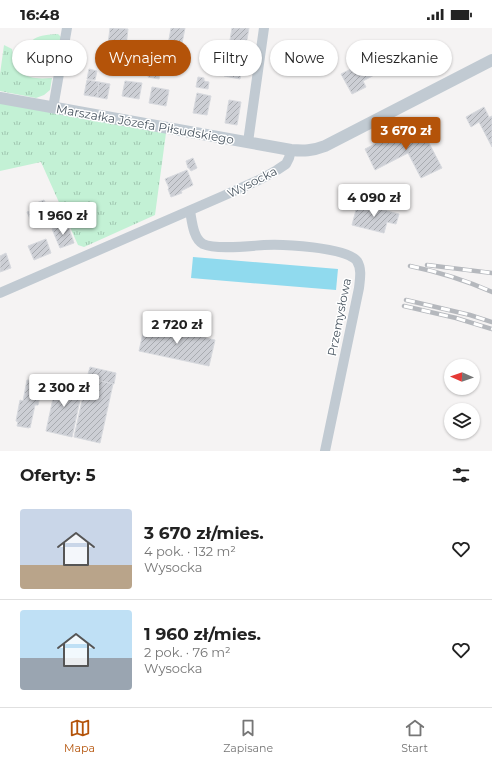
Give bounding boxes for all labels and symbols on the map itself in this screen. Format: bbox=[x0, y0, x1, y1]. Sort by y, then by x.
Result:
street label: Marszałka Józefa Piłsudskiego bbox=[55, 101, 235, 147]
pin: 3 670 zł bbox=[365, 117, 447, 151]
street label: Wysocka bbox=[225, 163, 279, 201]
pin: 4 090 zł bbox=[333, 184, 415, 218]
pin: 1 960 zł bbox=[22, 202, 104, 236]
street label: Przemysłowa bbox=[324, 277, 354, 357]
pin: 2 720 zł bbox=[136, 311, 218, 345]
north arrow bbox=[444, 359, 480, 395]
pin: 2 300 zł bbox=[23, 374, 105, 408]

